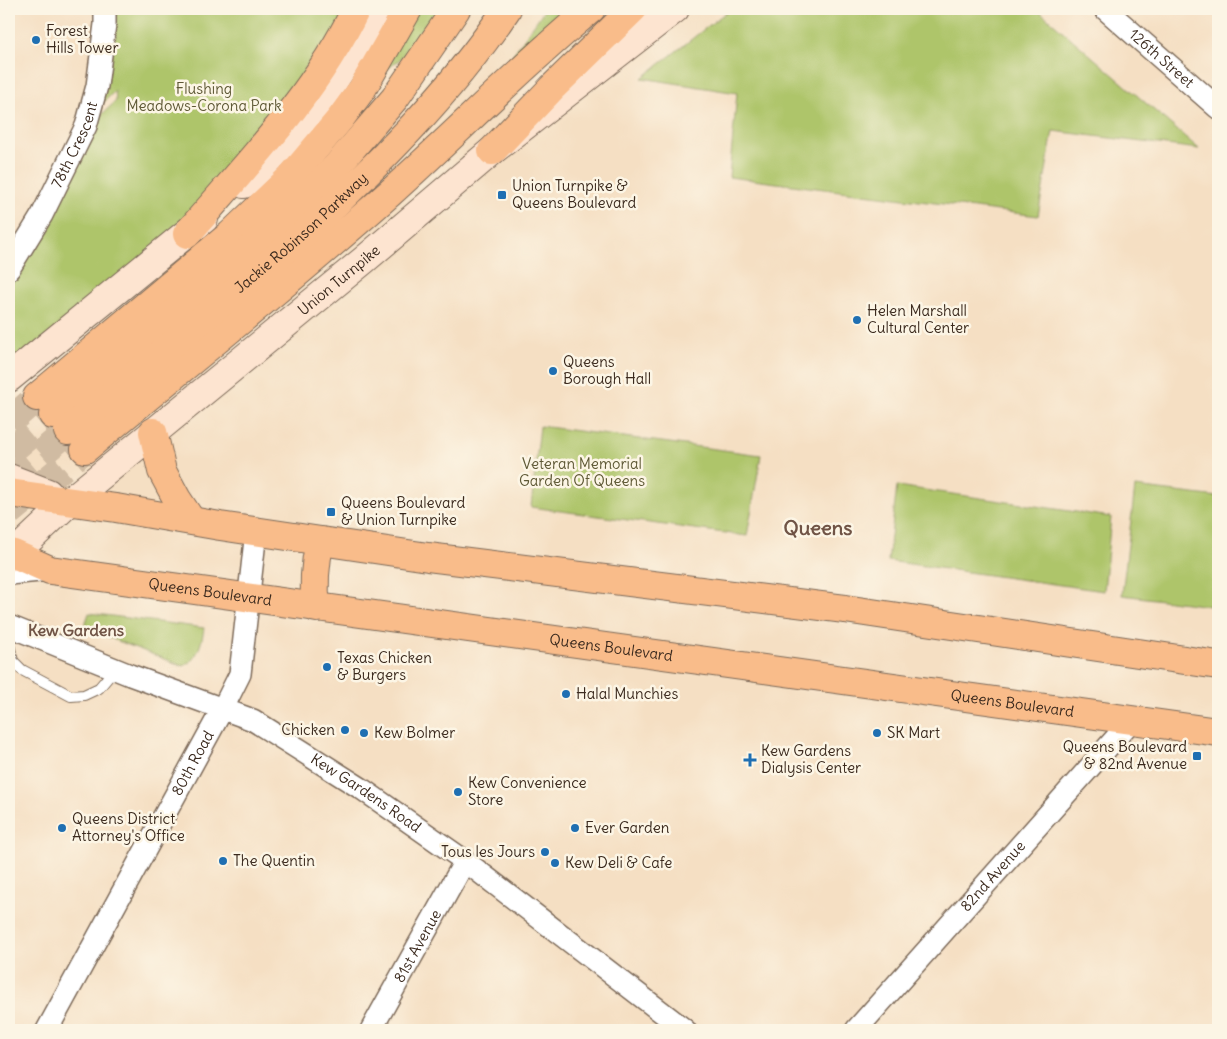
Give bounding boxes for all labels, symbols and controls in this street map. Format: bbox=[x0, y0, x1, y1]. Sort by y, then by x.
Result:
place label: Forest Hills Tower bbox=[46, 21, 119, 57]
street label: 126th Street bbox=[1125, 24, 1198, 92]
marker: Forest Hills Tower bbox=[30, 34, 42, 46]
park label: Flushing Meadows-Corona Park bbox=[126, 79, 282, 115]
street label: 78th Crescent bbox=[47, 99, 101, 191]
street label: Jackie Robinson Parkway bbox=[230, 168, 371, 297]
place label: Union Turnpike & Queens Boulevard bbox=[512, 176, 636, 212]
marker: Union Turnpike & Queens Boulevard bbox=[496, 189, 508, 201]
street label: Union Turnpike bbox=[294, 241, 384, 319]
place label: Helen Marshall Cultural Center bbox=[867, 301, 969, 337]
marker: Helen Marshall Cultural Center bbox=[851, 314, 863, 326]
place label: Queens Borough Hall bbox=[563, 352, 651, 388]
marker: Queens Borough Hall bbox=[547, 365, 559, 377]
park label: Veteran Memorial Garden Of Queens bbox=[519, 454, 645, 490]
place label: Queens Boulevard & Union Turnpike bbox=[341, 493, 465, 529]
marker: Queens Boulevard & Union Turnpike bbox=[325, 506, 337, 518]
district label: Queens bbox=[784, 515, 852, 540]
street label: Queens Boulevard bbox=[147, 574, 273, 610]
district label: Kew Gardens bbox=[28, 620, 124, 640]
street label: Queens Boulevard bbox=[548, 629, 674, 665]
place label: Texas Chicken & Burgers bbox=[337, 648, 432, 684]
marker: Texas Chicken & Burgers bbox=[321, 661, 333, 673]
place label: Halal Munchies bbox=[576, 684, 678, 703]
street label: Queens Boulevard bbox=[949, 685, 1075, 721]
marker: Halal Munchies bbox=[560, 688, 572, 700]
place label: Chicken bbox=[281, 720, 335, 739]
place label: Kew Bolmer bbox=[374, 723, 455, 742]
place label: SK Mart bbox=[887, 723, 940, 742]
marker: Chicken bbox=[339, 724, 351, 736]
street label: 80th Road bbox=[167, 727, 218, 799]
marker: Kew Bolmer bbox=[358, 727, 370, 739]
marker: SK Mart bbox=[871, 727, 883, 739]
place label: Queens Boulevard & 82nd Avenue bbox=[1063, 737, 1187, 773]
place label: Kew Gardens Dialysis Center bbox=[761, 741, 861, 777]
street label: Kew Gardens Road bbox=[307, 749, 425, 837]
marker: Queens Boulevard & 82nd Avenue bbox=[1191, 750, 1203, 762]
marker: Kew Gardens Dialysis Center bbox=[743, 753, 757, 767]
place label: Kew Convenience Store bbox=[468, 773, 587, 809]
marker: Kew Convenience Store bbox=[452, 786, 464, 798]
place label: Queens District Attorney's Office bbox=[72, 809, 185, 845]
place label: Ever Garden bbox=[585, 818, 670, 837]
marker: Queens District Attorney's Office bbox=[56, 822, 68, 834]
marker: Ever Garden bbox=[569, 822, 581, 834]
street label: 82nd Avenue bbox=[956, 836, 1029, 915]
place label: Tous les Jours bbox=[441, 842, 535, 861]
marker: Tous les Jours bbox=[539, 846, 551, 858]
place label: The Quentin bbox=[233, 851, 315, 870]
place label: Kew Deli & Cafe bbox=[565, 853, 672, 872]
marker: The Quentin bbox=[217, 855, 229, 867]
marker: Kew Deli & Cafe bbox=[549, 857, 561, 869]
street label: 81st Avenue bbox=[389, 906, 445, 986]

